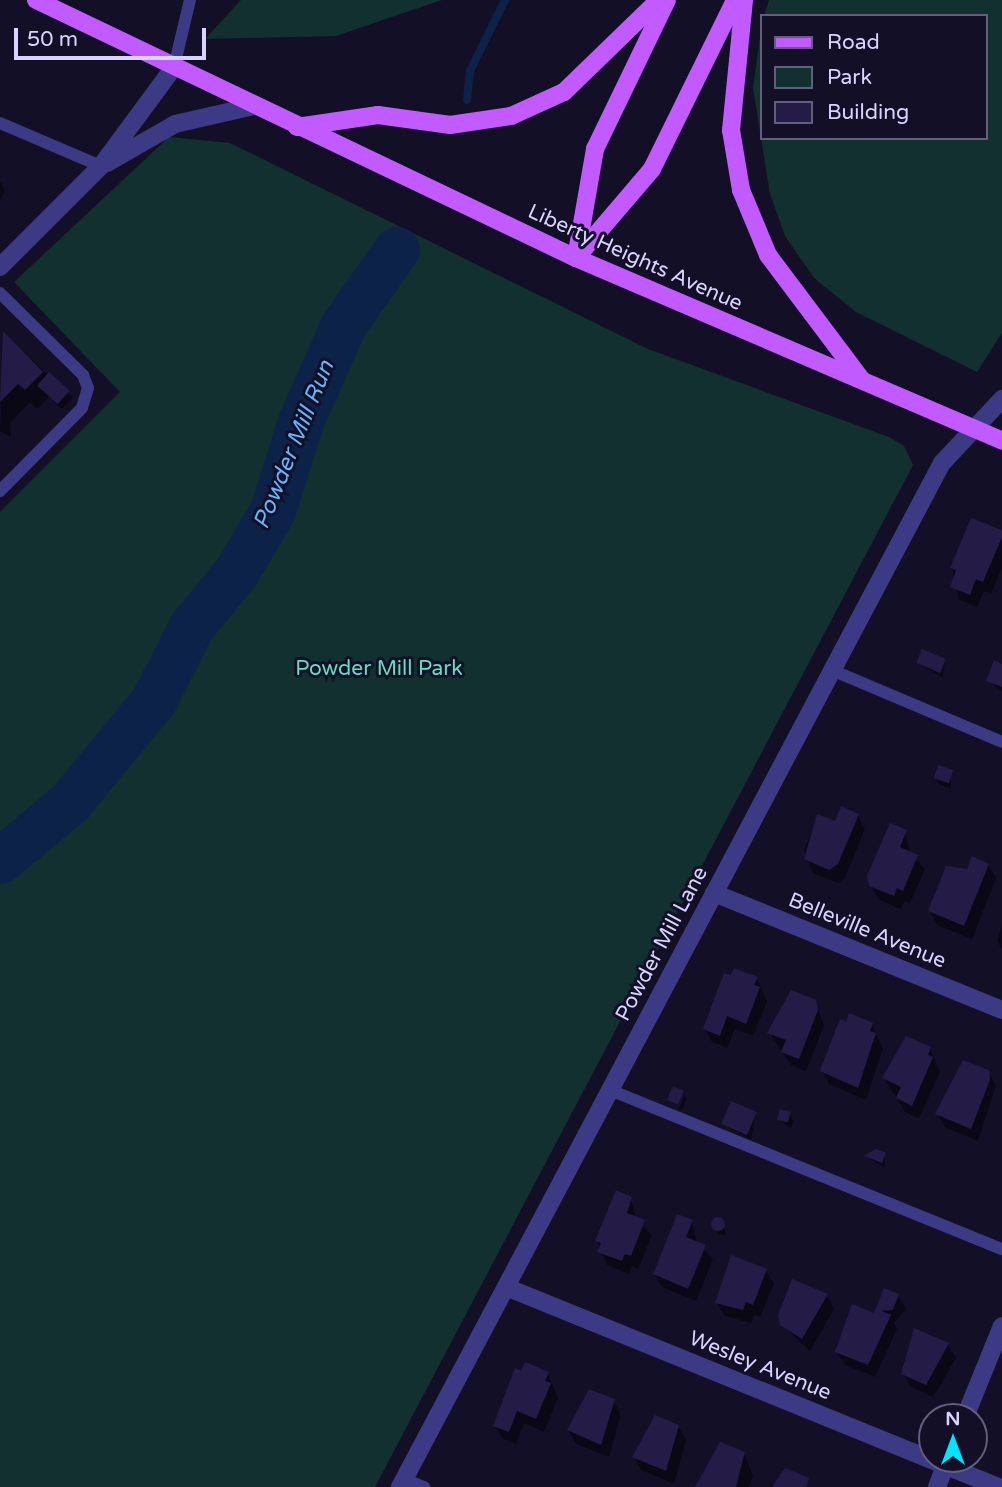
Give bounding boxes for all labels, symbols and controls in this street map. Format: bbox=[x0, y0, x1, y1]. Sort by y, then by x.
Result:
scale bar bbox=[18, 14, 210, 58]
legend bbox=[760, 14, 988, 140]
text: 50 m bbox=[27, 27, 78, 52]
text: Road bbox=[827, 30, 880, 55]
text: Park bbox=[827, 65, 872, 90]
text: Building bbox=[827, 100, 909, 125]
street label: Liberty Heights Avenue bbox=[524, 199, 746, 317]
water label: Powder Mill Run bbox=[248, 357, 340, 533]
park label: Powder Mill Park bbox=[295, 656, 463, 682]
street label: Powder Mill Lane bbox=[611, 862, 713, 1026]
street label: Belleville Avenue bbox=[784, 888, 950, 974]
street label: Wesley Avenue bbox=[685, 1326, 835, 1406]
north arrow bbox=[918, 1403, 988, 1473]
text: N bbox=[945, 1408, 961, 1430]

